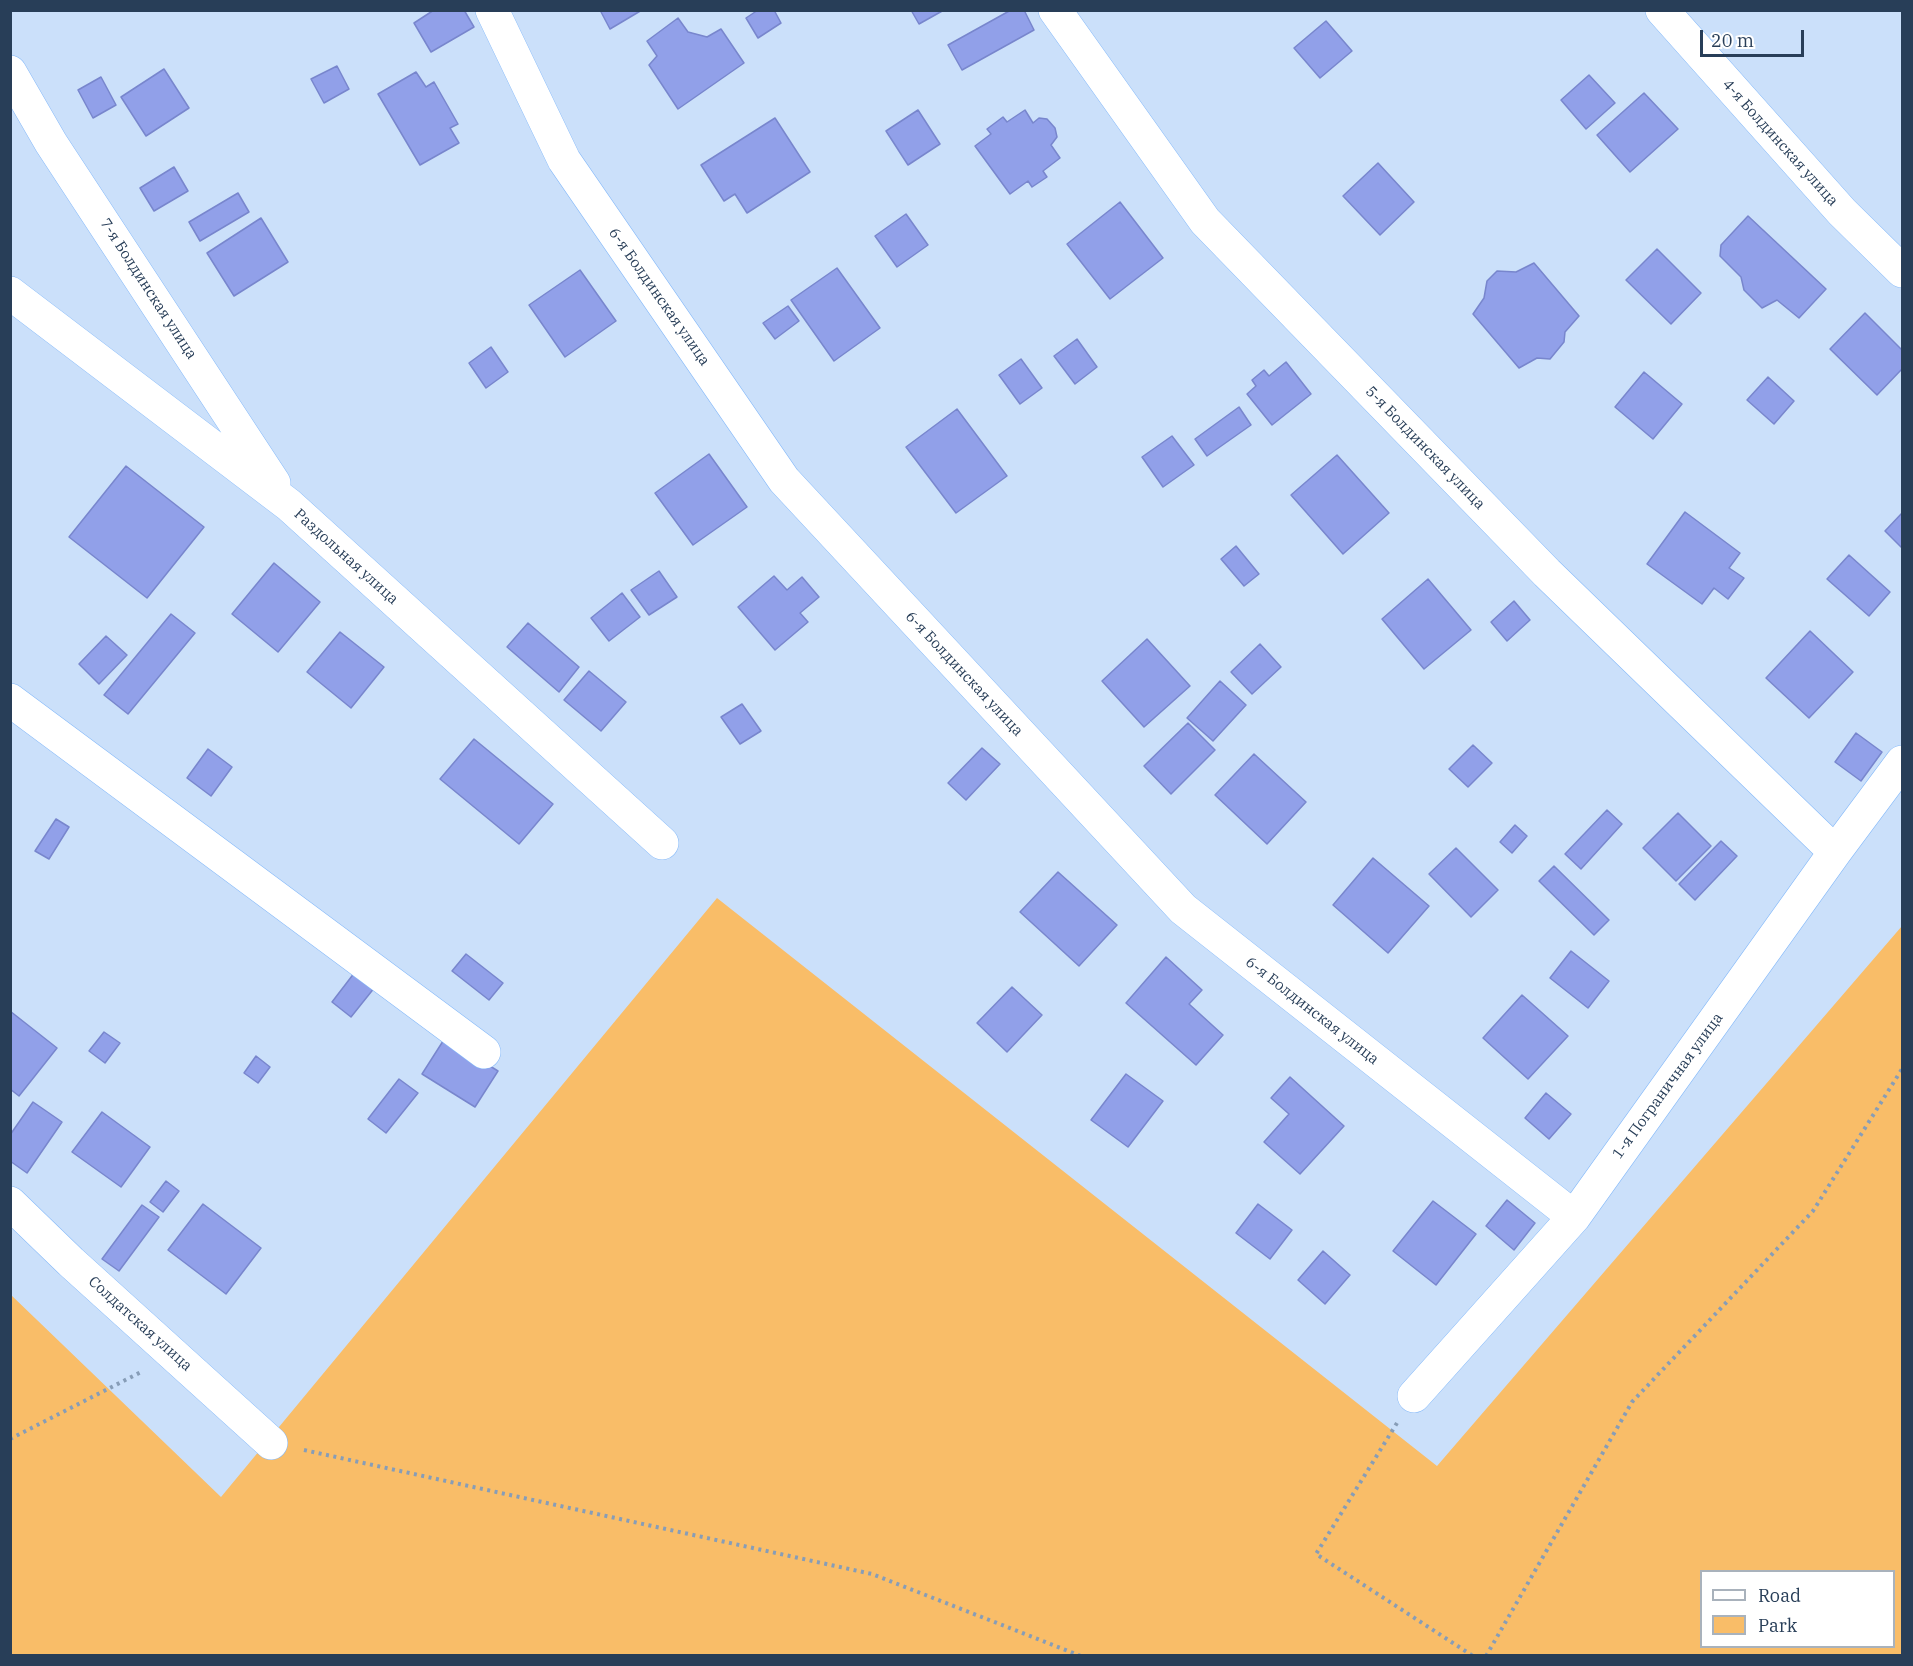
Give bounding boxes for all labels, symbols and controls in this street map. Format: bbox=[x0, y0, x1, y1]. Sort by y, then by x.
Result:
scale bar bbox=[1703, 18, 1806, 56]
text: 20 m bbox=[1711, 29, 1754, 52]
street label: 4-я Болдинская улица bbox=[1718, 76, 1842, 210]
street label: 7-я Болдинская улица bbox=[96, 215, 200, 363]
street label: 6-я Болдинская улица bbox=[605, 225, 713, 369]
street label: 5-я Болдинская улица bbox=[1361, 383, 1489, 513]
street label: Раздольная улица bbox=[290, 505, 402, 609]
street label: 6-я Болдинская улица bbox=[901, 608, 1027, 740]
street label: 6-я Болдинская улица bbox=[1242, 953, 1382, 1069]
street label: 1-я Пограничная улица bbox=[1609, 1009, 1727, 1163]
street label: Солдатская улица bbox=[84, 1273, 196, 1375]
legend bbox=[1700, 1570, 1895, 1648]
text: Road bbox=[1758, 1584, 1801, 1607]
text: Park bbox=[1758, 1614, 1797, 1637]

